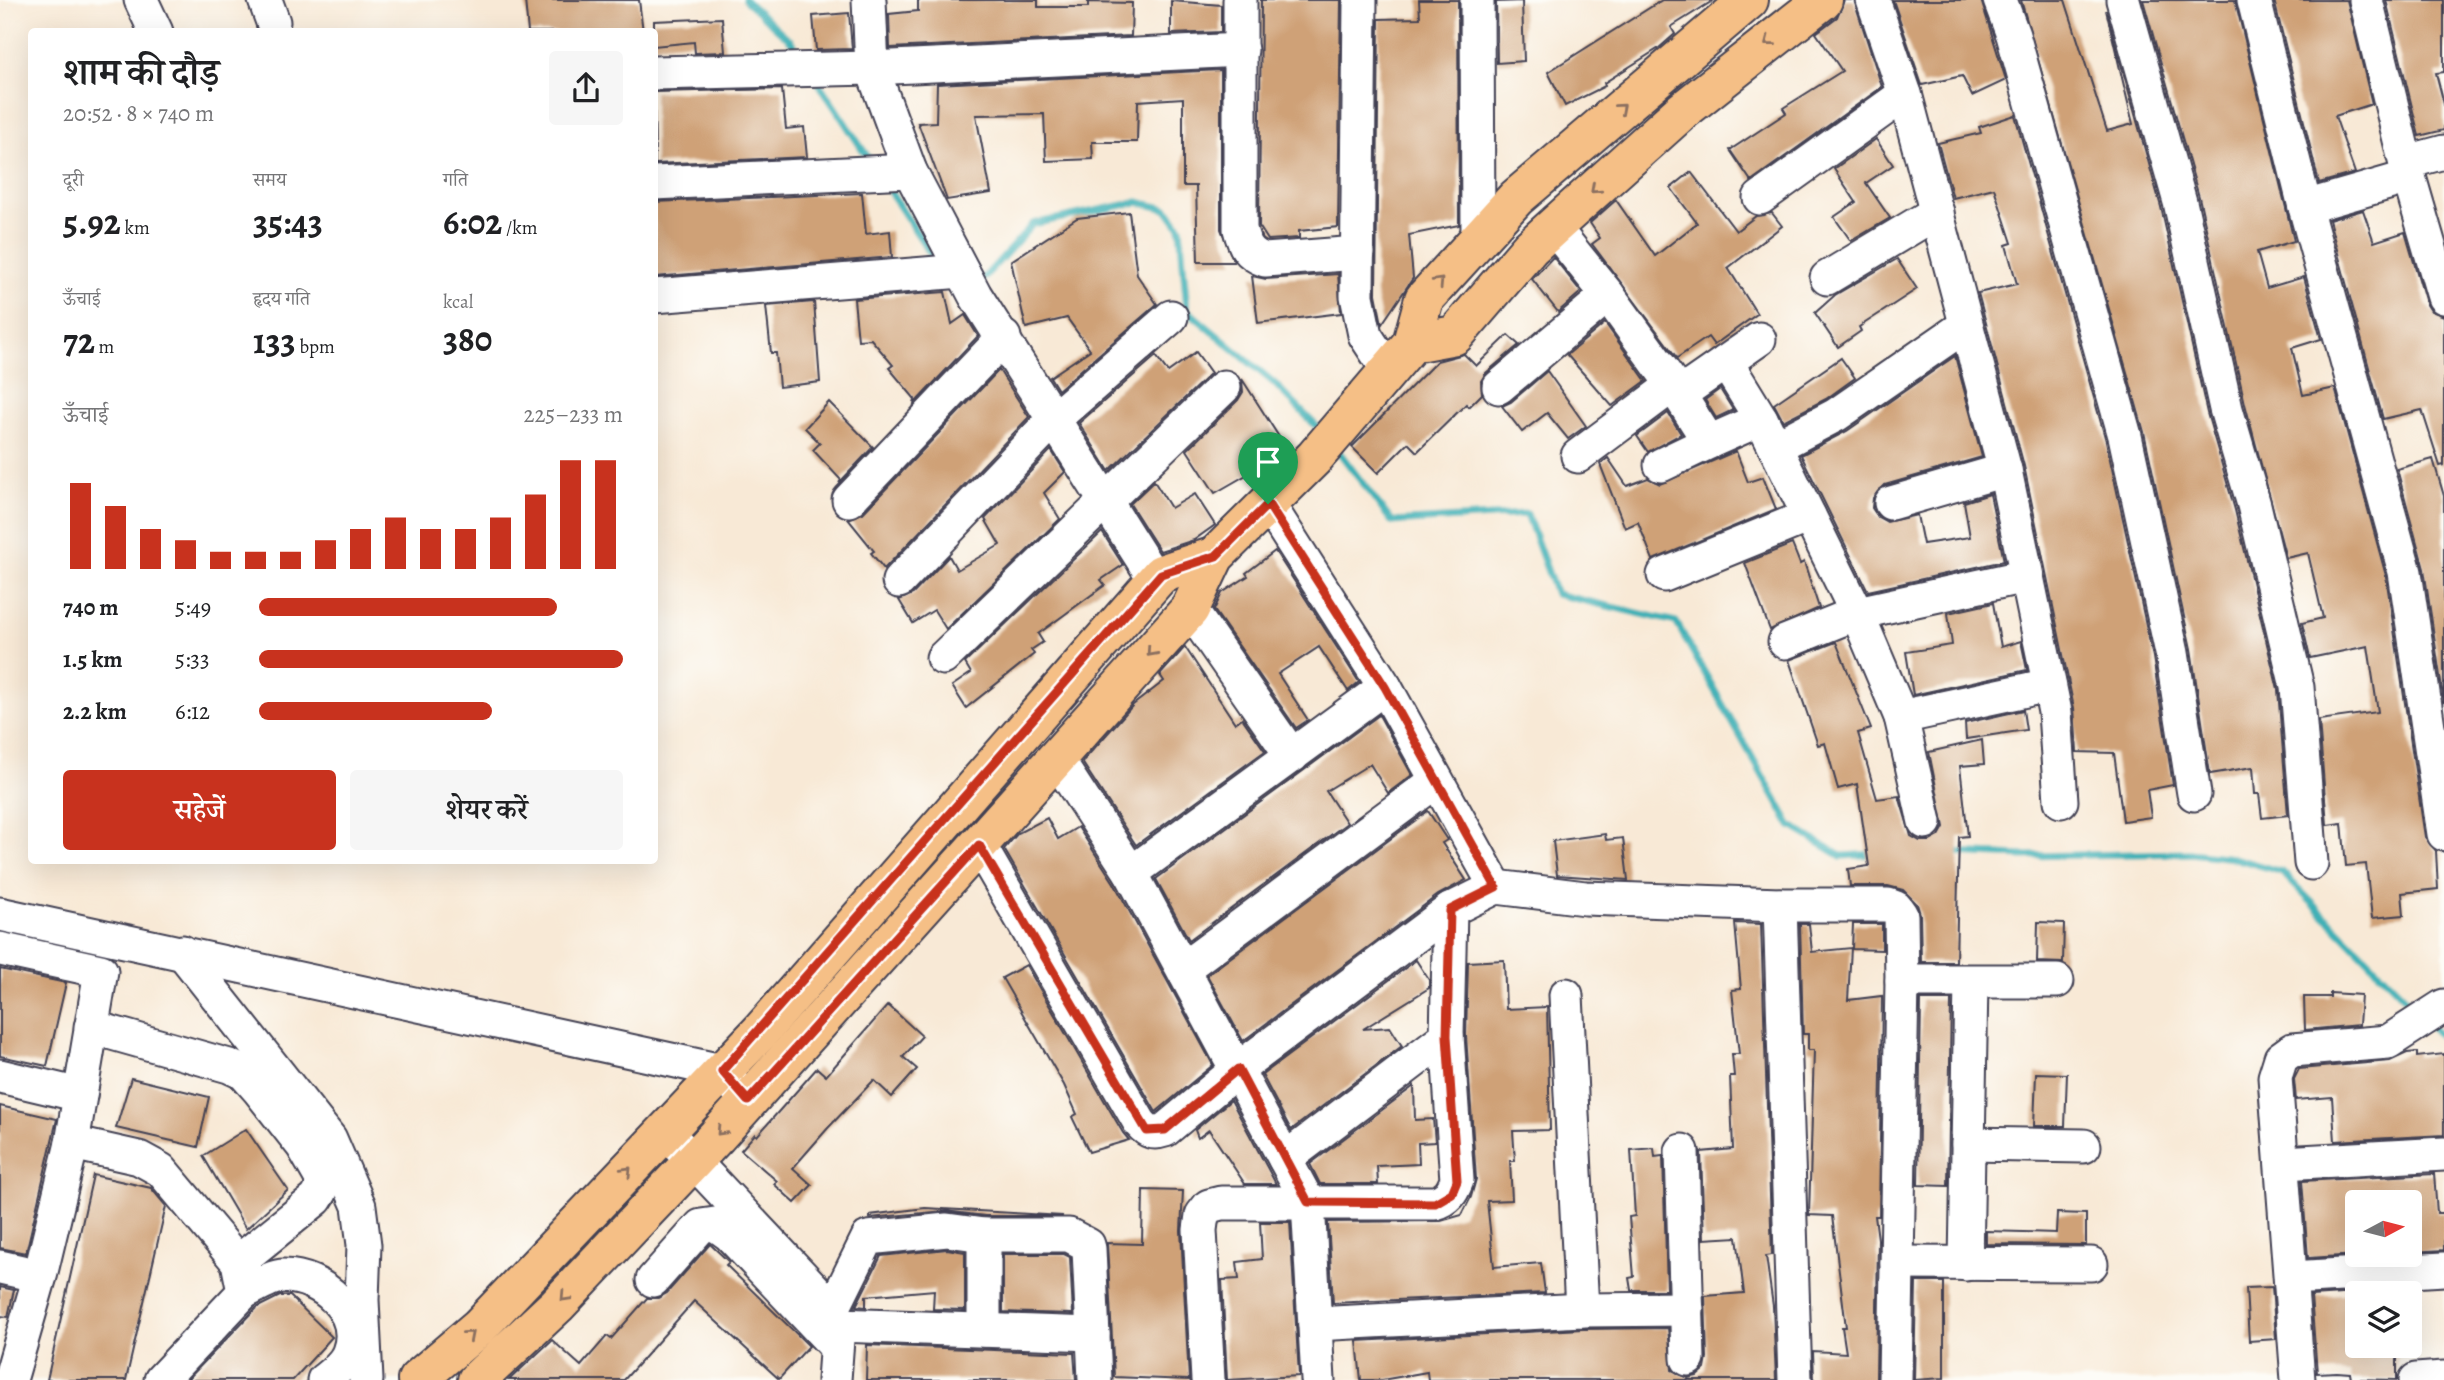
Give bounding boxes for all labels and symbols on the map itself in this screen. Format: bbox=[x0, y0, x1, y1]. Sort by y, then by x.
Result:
one-way arrow bbox=[1765, 34, 1777, 47]
one-way arrow bbox=[1613, 104, 1626, 116]
one-way arrow bbox=[1590, 181, 1603, 193]
one-way arrow bbox=[1431, 277, 1443, 290]
pin bbox=[1238, 432, 1298, 504]
one-way arrow bbox=[1147, 644, 1159, 657]
one-way arrow bbox=[716, 1123, 729, 1136]
one-way arrow bbox=[618, 1167, 631, 1180]
north arrow bbox=[2345, 1190, 2422, 1267]
one-way arrow bbox=[560, 1289, 573, 1302]
one-way arrow bbox=[460, 1331, 473, 1343]

